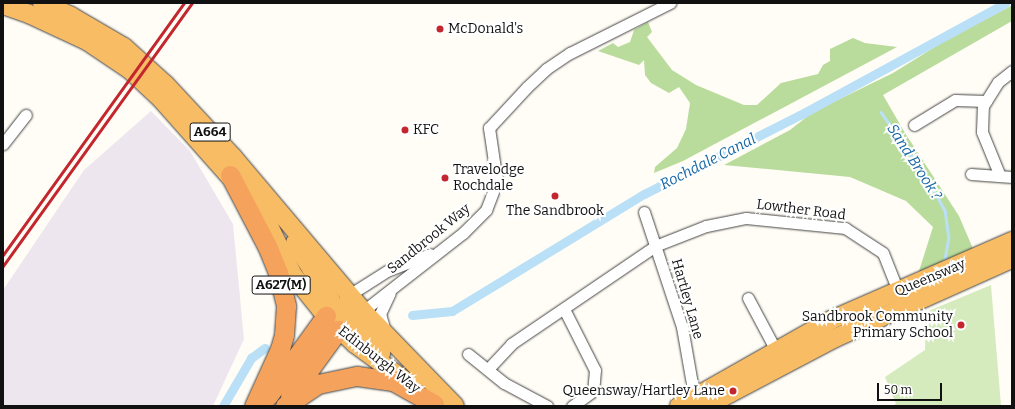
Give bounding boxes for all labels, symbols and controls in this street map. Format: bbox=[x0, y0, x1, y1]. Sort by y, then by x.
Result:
place label: McDonald's bbox=[448, 21, 523, 37]
marker: McDonald's bbox=[435, 24, 445, 34]
road number: A664 bbox=[189, 121, 231, 143]
water label: Sand Brook ? bbox=[883, 121, 945, 203]
place label: KFC bbox=[413, 122, 439, 138]
marker: KFC bbox=[400, 125, 410, 135]
water label: Rochdale Canal bbox=[657, 130, 759, 194]
place label: Travelodge Rochdale bbox=[453, 162, 524, 194]
marker: Travelodge Rochdale bbox=[440, 173, 450, 183]
marker: The Sandbrook bbox=[550, 191, 560, 201]
street label: Lowther Road bbox=[755, 196, 847, 224]
street label: Sandbrook Way bbox=[384, 201, 474, 277]
place label: The Sandbrook bbox=[506, 203, 604, 219]
street label: Queensway bbox=[892, 256, 968, 300]
street label: Hartley Lane bbox=[667, 257, 707, 341]
road number: A627(M) bbox=[251, 274, 311, 296]
place label: Sandbrook Community Primary School bbox=[802, 309, 953, 342]
marker: Sandbrook Community Primary School bbox=[956, 320, 966, 330]
street label: Edinburgh Way bbox=[335, 323, 423, 397]
scale bar bbox=[879, 375, 944, 401]
place label: Queensway/Hartley Lane bbox=[563, 383, 725, 399]
text: 50 m bbox=[884, 383, 912, 397]
marker: Queensway/Hartley Lane bbox=[728, 386, 738, 396]

